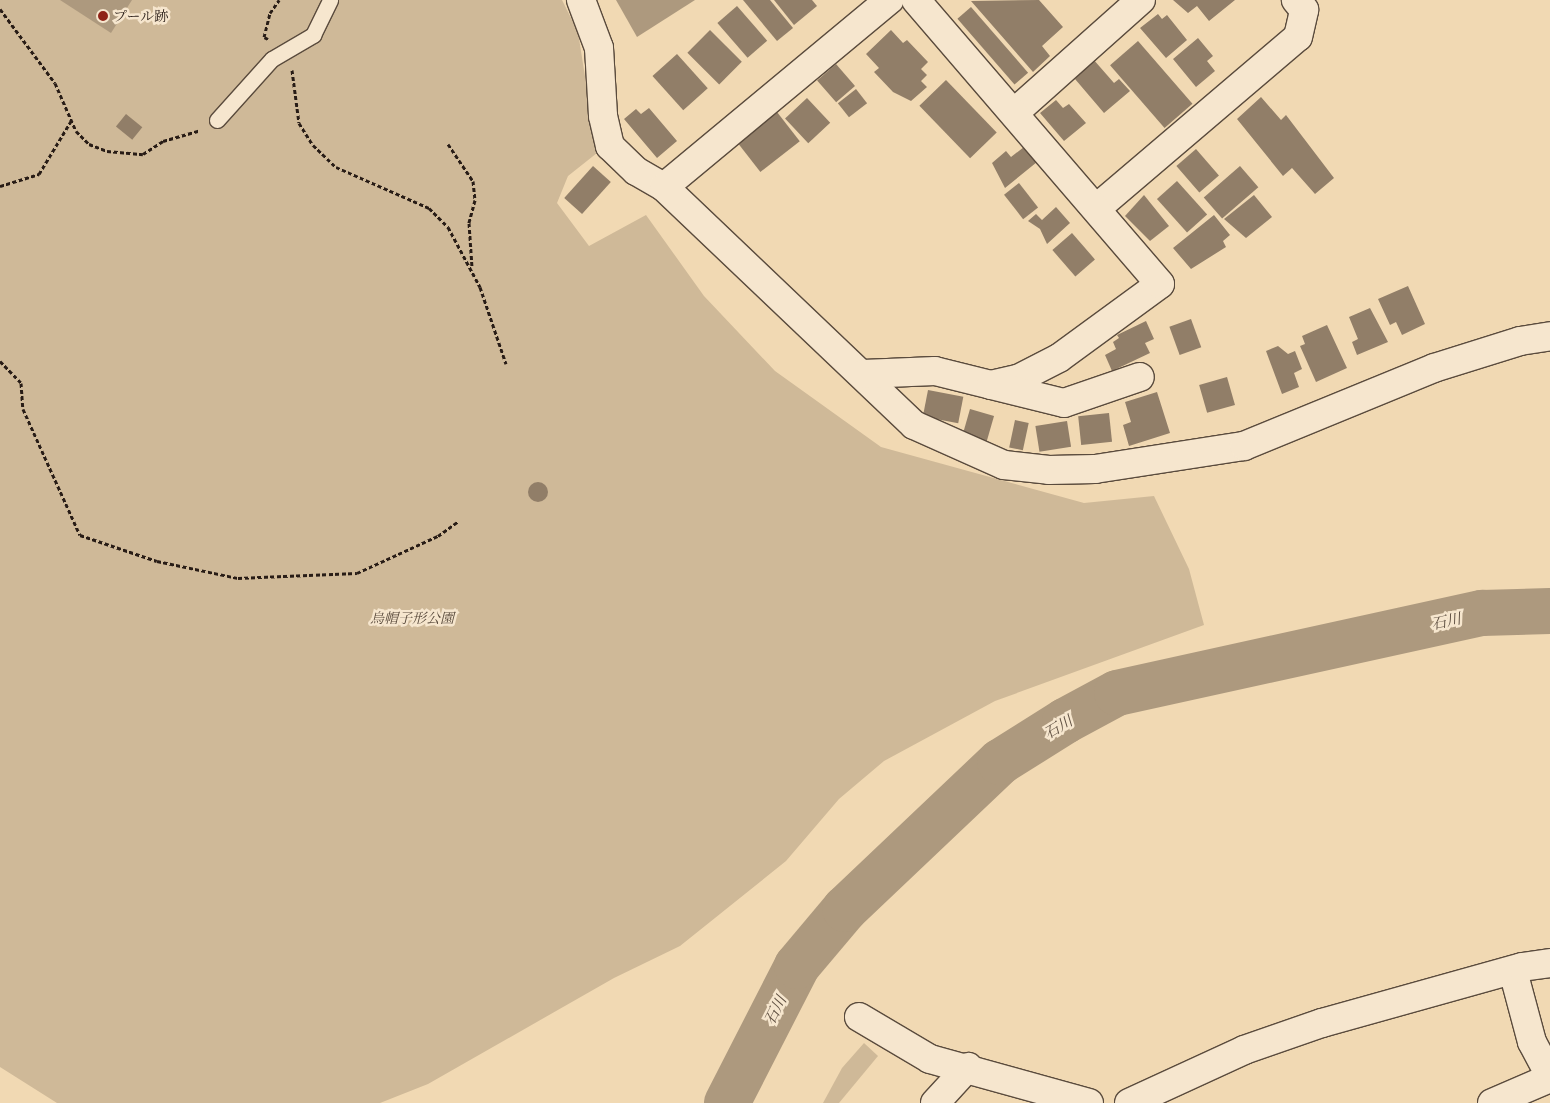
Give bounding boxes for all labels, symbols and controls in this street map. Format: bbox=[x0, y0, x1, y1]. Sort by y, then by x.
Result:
place label: プール跡 bbox=[113, 8, 169, 24]
marker: プール跡 bbox=[97, 10, 109, 22]
water label: 石川 bbox=[1429, 609, 1463, 633]
park label: 烏帽子形公園 bbox=[370, 610, 454, 626]
water label: 石川 bbox=[1041, 712, 1075, 742]
water label: 石川 bbox=[760, 993, 790, 1027]

